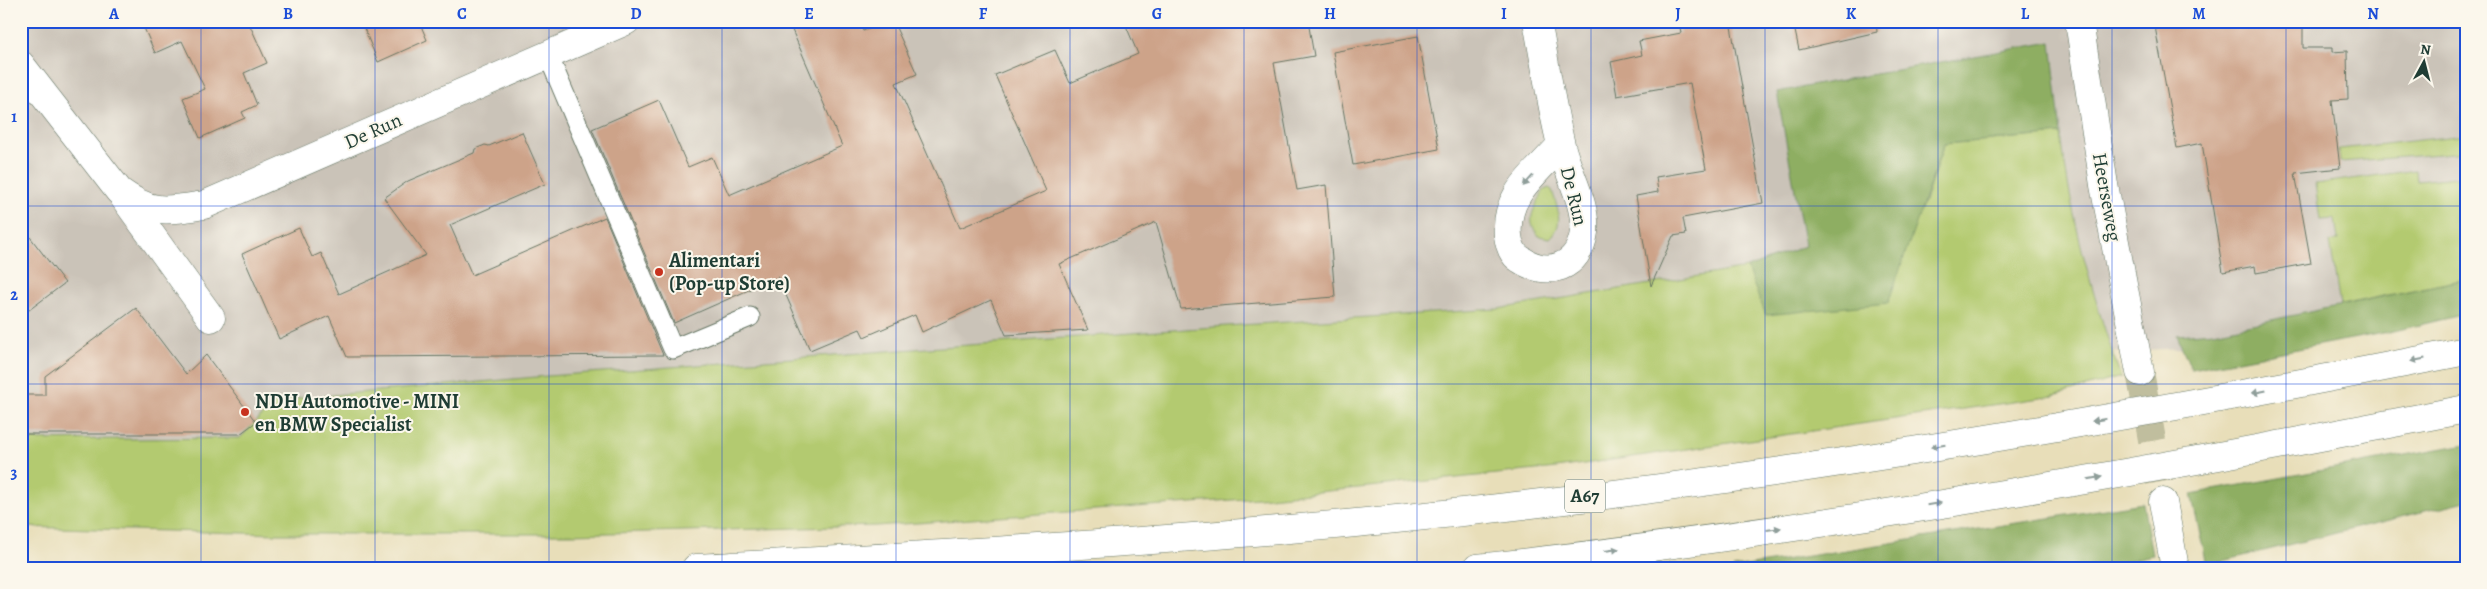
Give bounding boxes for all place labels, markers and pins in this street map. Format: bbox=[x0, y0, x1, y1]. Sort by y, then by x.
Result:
place label: Alimentari (Pop-up Store) bbox=[668, 247, 790, 297]
marker: Alimentari (Pop-up Store) bbox=[653, 266, 665, 278]
place label: NDH Automotive - MINI en BMW Specialist bbox=[255, 388, 459, 438]
marker: NDH Automotive - MINI en BMW Specialist bbox=[239, 406, 251, 418]

